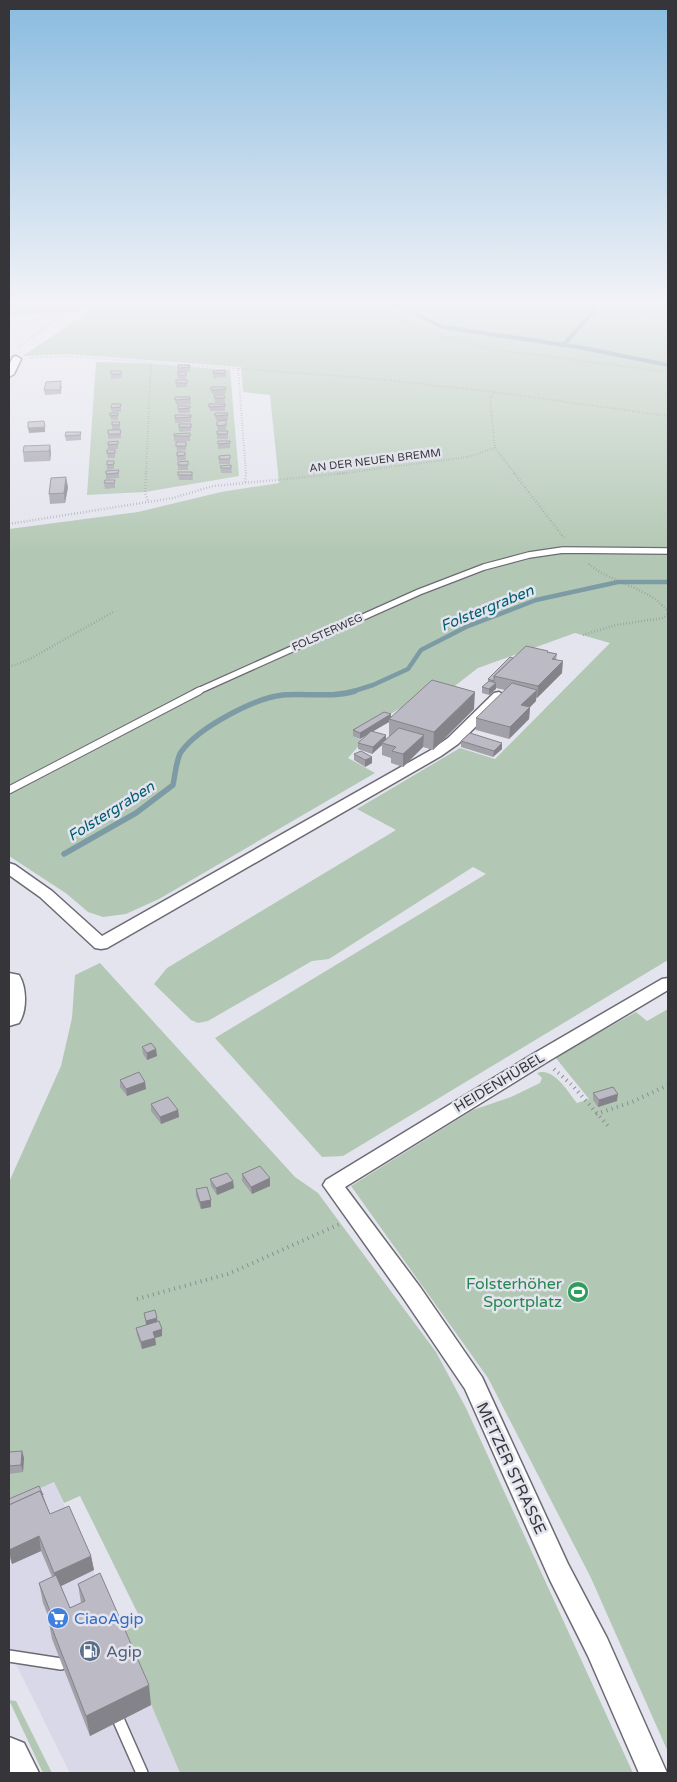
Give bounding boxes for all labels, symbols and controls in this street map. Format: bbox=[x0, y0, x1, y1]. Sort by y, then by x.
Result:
street label: AN DER NEUEN BREMM bbox=[309, 446, 442, 475]
water label: Folstergraben bbox=[438, 581, 537, 635]
street label: FOLSTERWEG bbox=[290, 611, 365, 654]
water label: Folstergraben bbox=[64, 777, 158, 845]
street label: HEIDENHÜBEL bbox=[451, 1049, 547, 1116]
place label: Folsterhöher Sportplatz bbox=[466, 1274, 563, 1312]
sports icon: Folsterhöher Sportplatz bbox=[566, 1280, 590, 1304]
street label: METZER STRASSE bbox=[472, 1399, 551, 1538]
supermarket icon: CiaoAgip bbox=[46, 1606, 70, 1630]
place label: CiaoAgip bbox=[74, 1609, 144, 1629]
fuel station icon: Agip bbox=[78, 1639, 102, 1663]
place label: Agip bbox=[106, 1642, 142, 1662]

